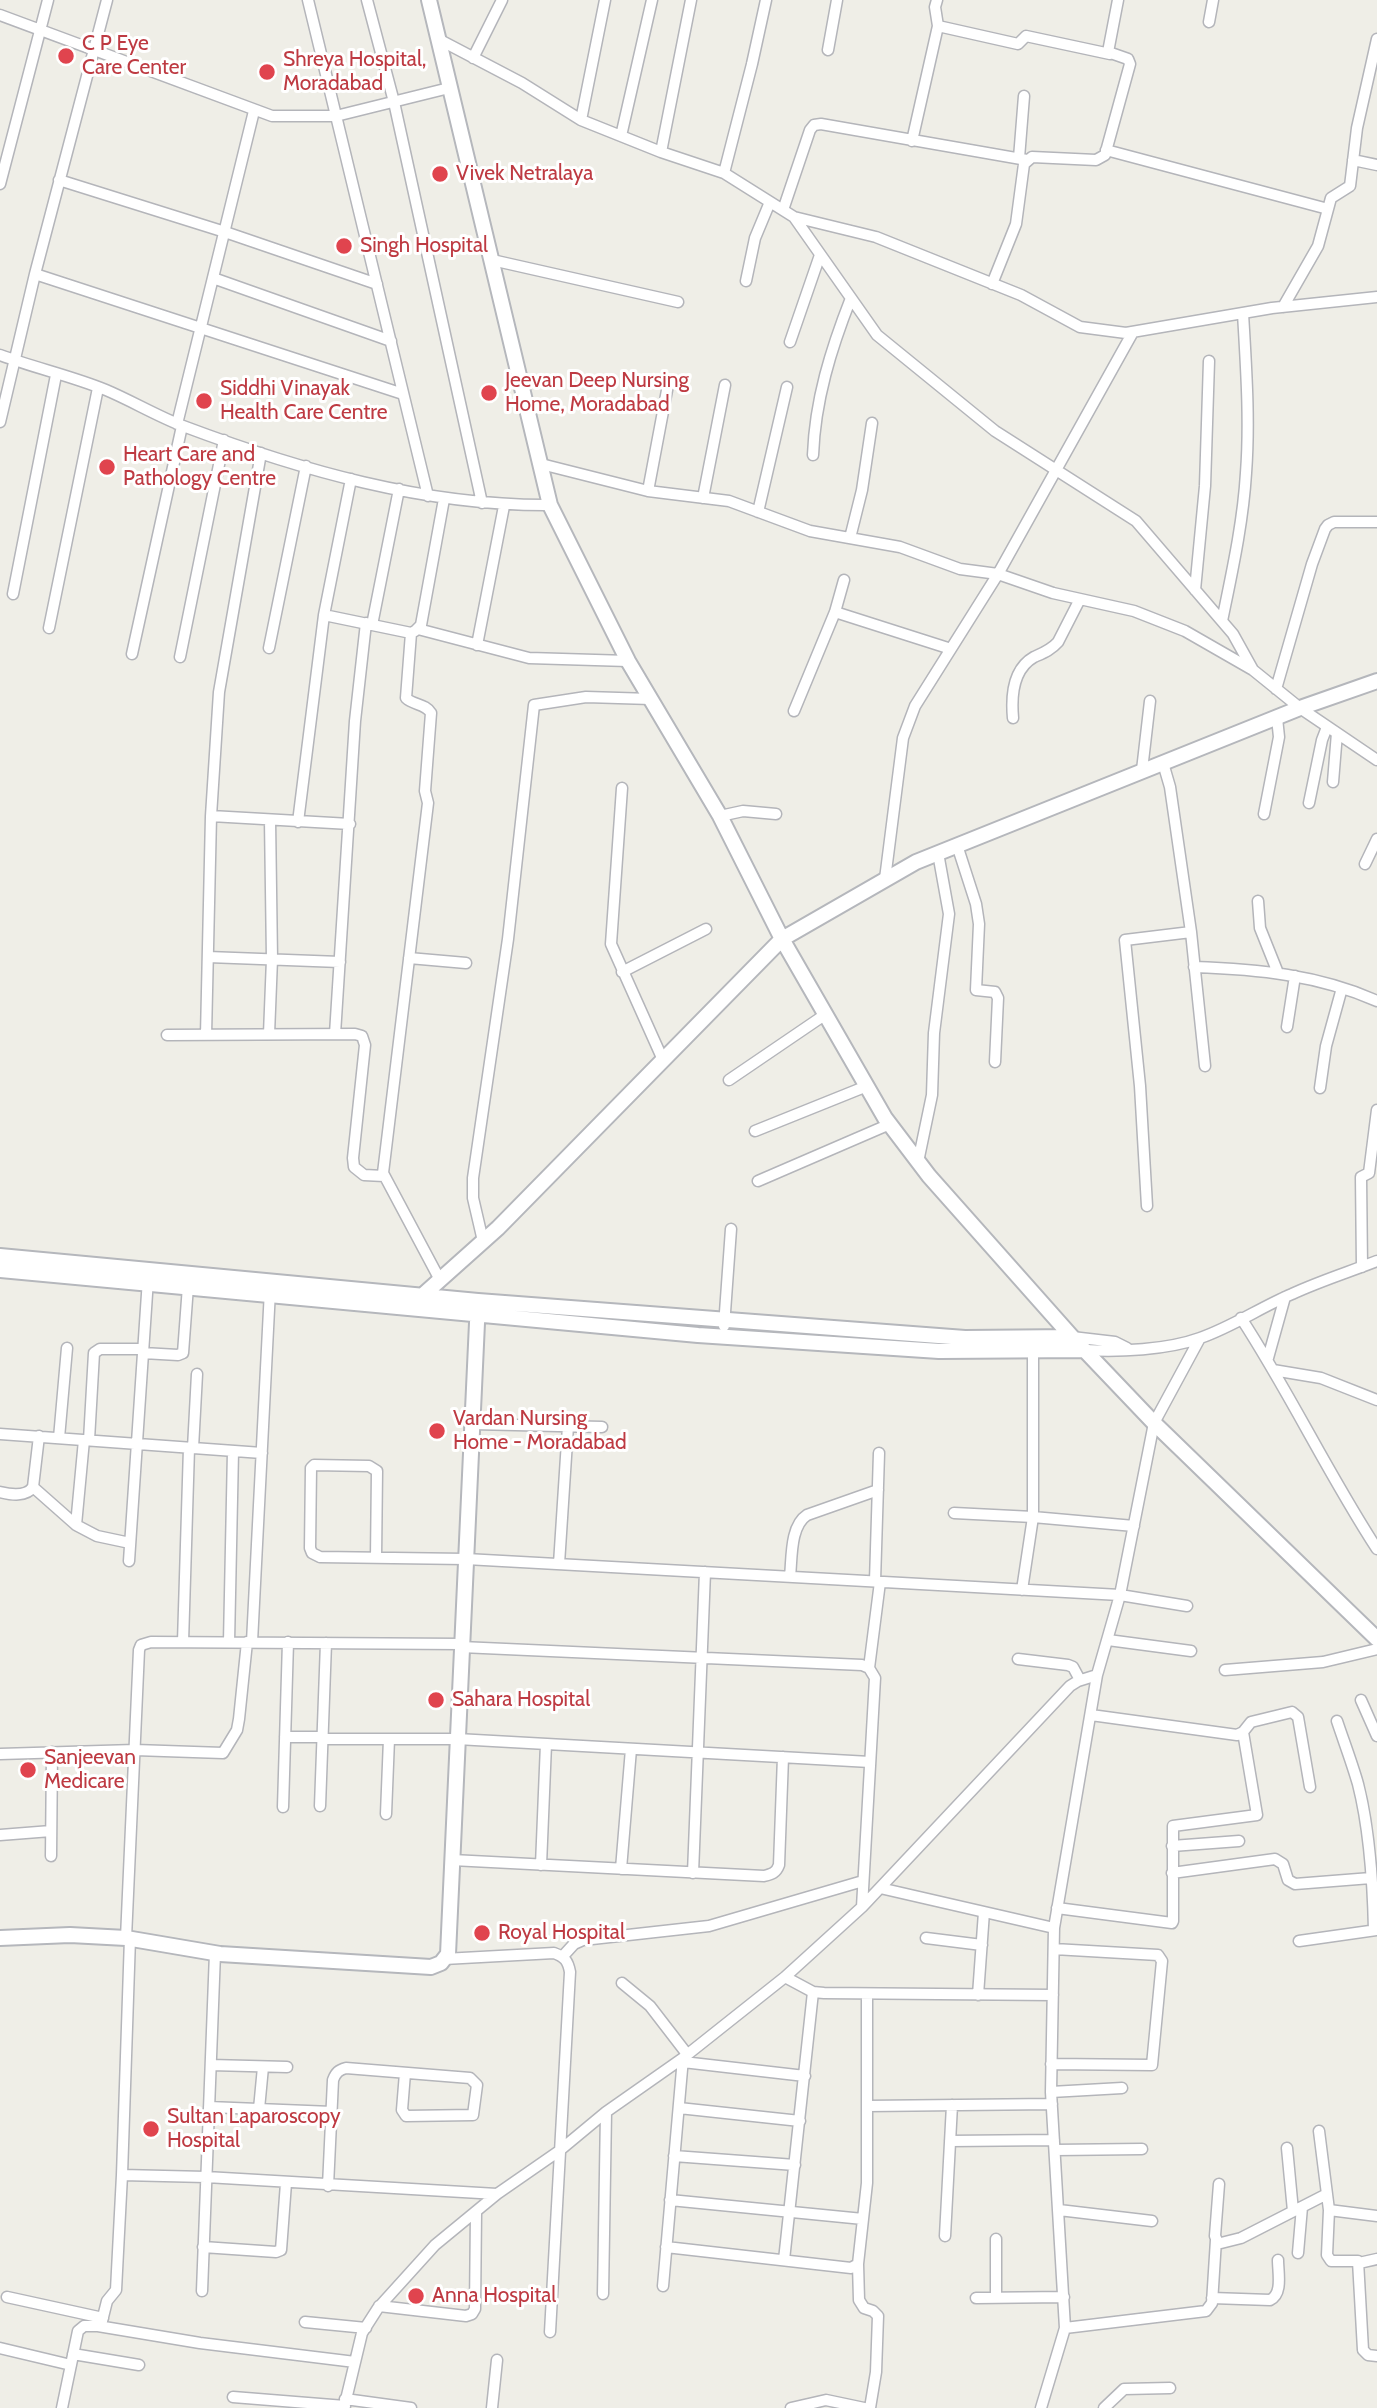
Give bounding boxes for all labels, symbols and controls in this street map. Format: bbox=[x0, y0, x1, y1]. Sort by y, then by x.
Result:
place label: C P Eye Care Center bbox=[82, 31, 186, 81]
marker: C P Eye Care Center bbox=[56, 46, 76, 66]
place label: Shreya Hospital, Moradabad bbox=[283, 47, 426, 97]
marker: Shreya Hospital, Moradabad bbox=[257, 62, 277, 82]
place label: Vivek Netralaya bbox=[456, 161, 593, 187]
marker: Vivek Netralaya bbox=[430, 164, 450, 184]
place label: Singh Hospital bbox=[360, 233, 488, 259]
marker: Singh Hospital bbox=[334, 236, 354, 256]
place label: Jeevan Deep Nursing Home, Moradabad bbox=[505, 368, 689, 418]
place label: Siddhi Vinayak Health Care Centre bbox=[220, 376, 387, 426]
marker: Jeevan Deep Nursing Home, Moradabad bbox=[479, 383, 499, 403]
marker: Siddhi Vinayak Health Care Centre bbox=[194, 391, 214, 411]
place label: Heart Care and Pathology Centre bbox=[123, 442, 276, 492]
marker: Heart Care and Pathology Centre bbox=[97, 457, 117, 477]
place label: Vardan Nursing Home - Moradabad bbox=[453, 1406, 627, 1456]
marker: Vardan Nursing Home - Moradabad bbox=[427, 1421, 447, 1441]
place label: Sahara Hospital bbox=[452, 1687, 590, 1713]
marker: Sahara Hospital bbox=[426, 1690, 446, 1710]
place label: Sanjeevan Medicare bbox=[44, 1745, 136, 1795]
marker: Sanjeevan Medicare bbox=[18, 1760, 38, 1780]
place label: Royal Hospital bbox=[498, 1920, 625, 1946]
marker: Royal Hospital bbox=[472, 1923, 492, 1943]
place label: Sultan Laparoscopy Hospital bbox=[167, 2104, 341, 2154]
marker: Sultan Laparoscopy Hospital bbox=[141, 2119, 161, 2139]
place label: Anna Hospital bbox=[432, 2283, 556, 2309]
marker: Anna Hospital bbox=[406, 2286, 426, 2306]

